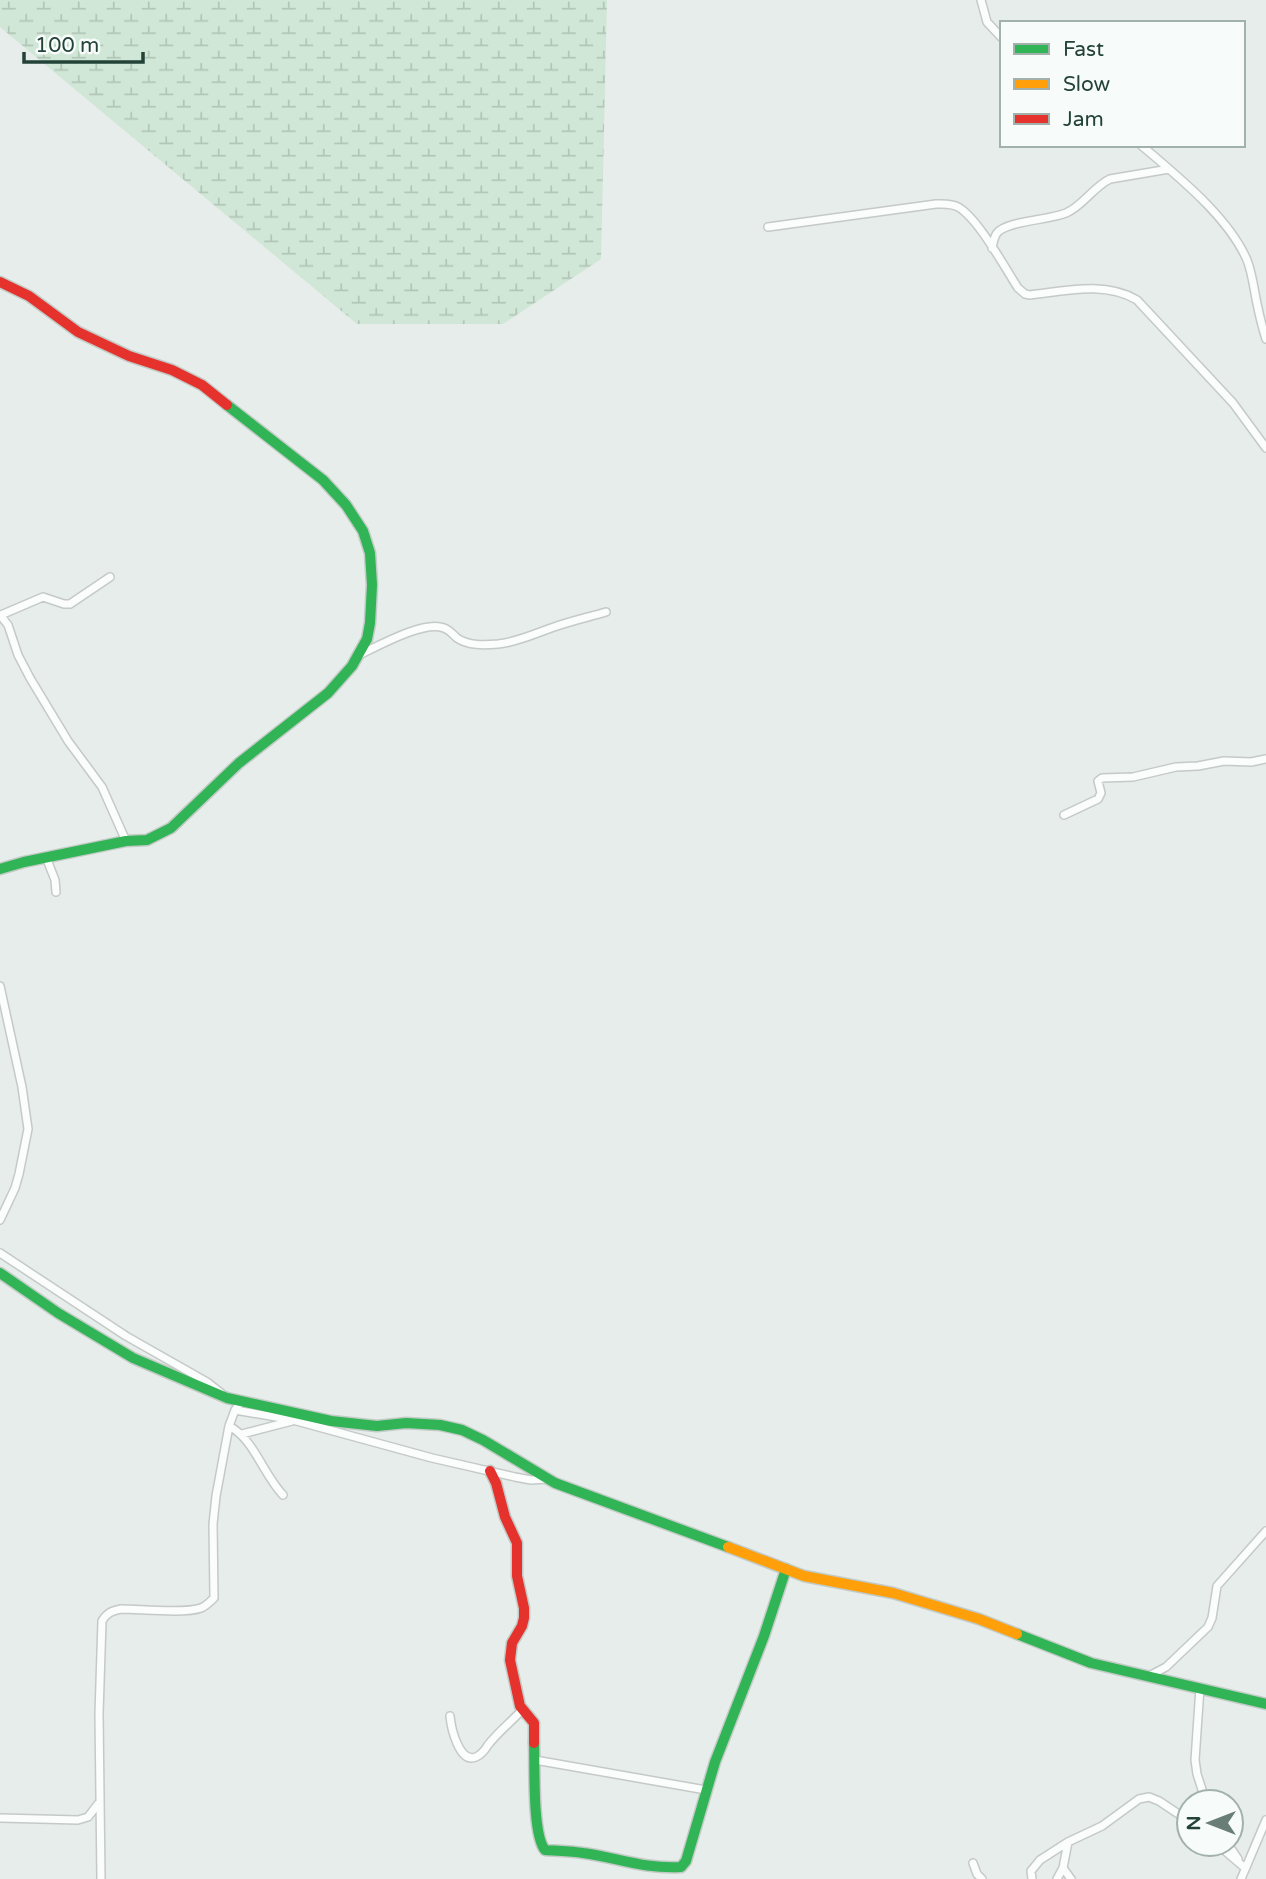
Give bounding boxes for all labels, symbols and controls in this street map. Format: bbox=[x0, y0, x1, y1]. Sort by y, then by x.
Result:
scale bar bbox=[24, 21, 144, 65]
legend bbox=[1000, 21, 1245, 147]
text: 100 m bbox=[35, 33, 99, 58]
text: Fast bbox=[1063, 37, 1104, 62]
text: Slow bbox=[1063, 72, 1111, 97]
text: Jam bbox=[1063, 107, 1104, 132]
north arrow bbox=[1175, 1788, 1245, 1858]
text: N bbox=[1183, 1815, 1205, 1831]

